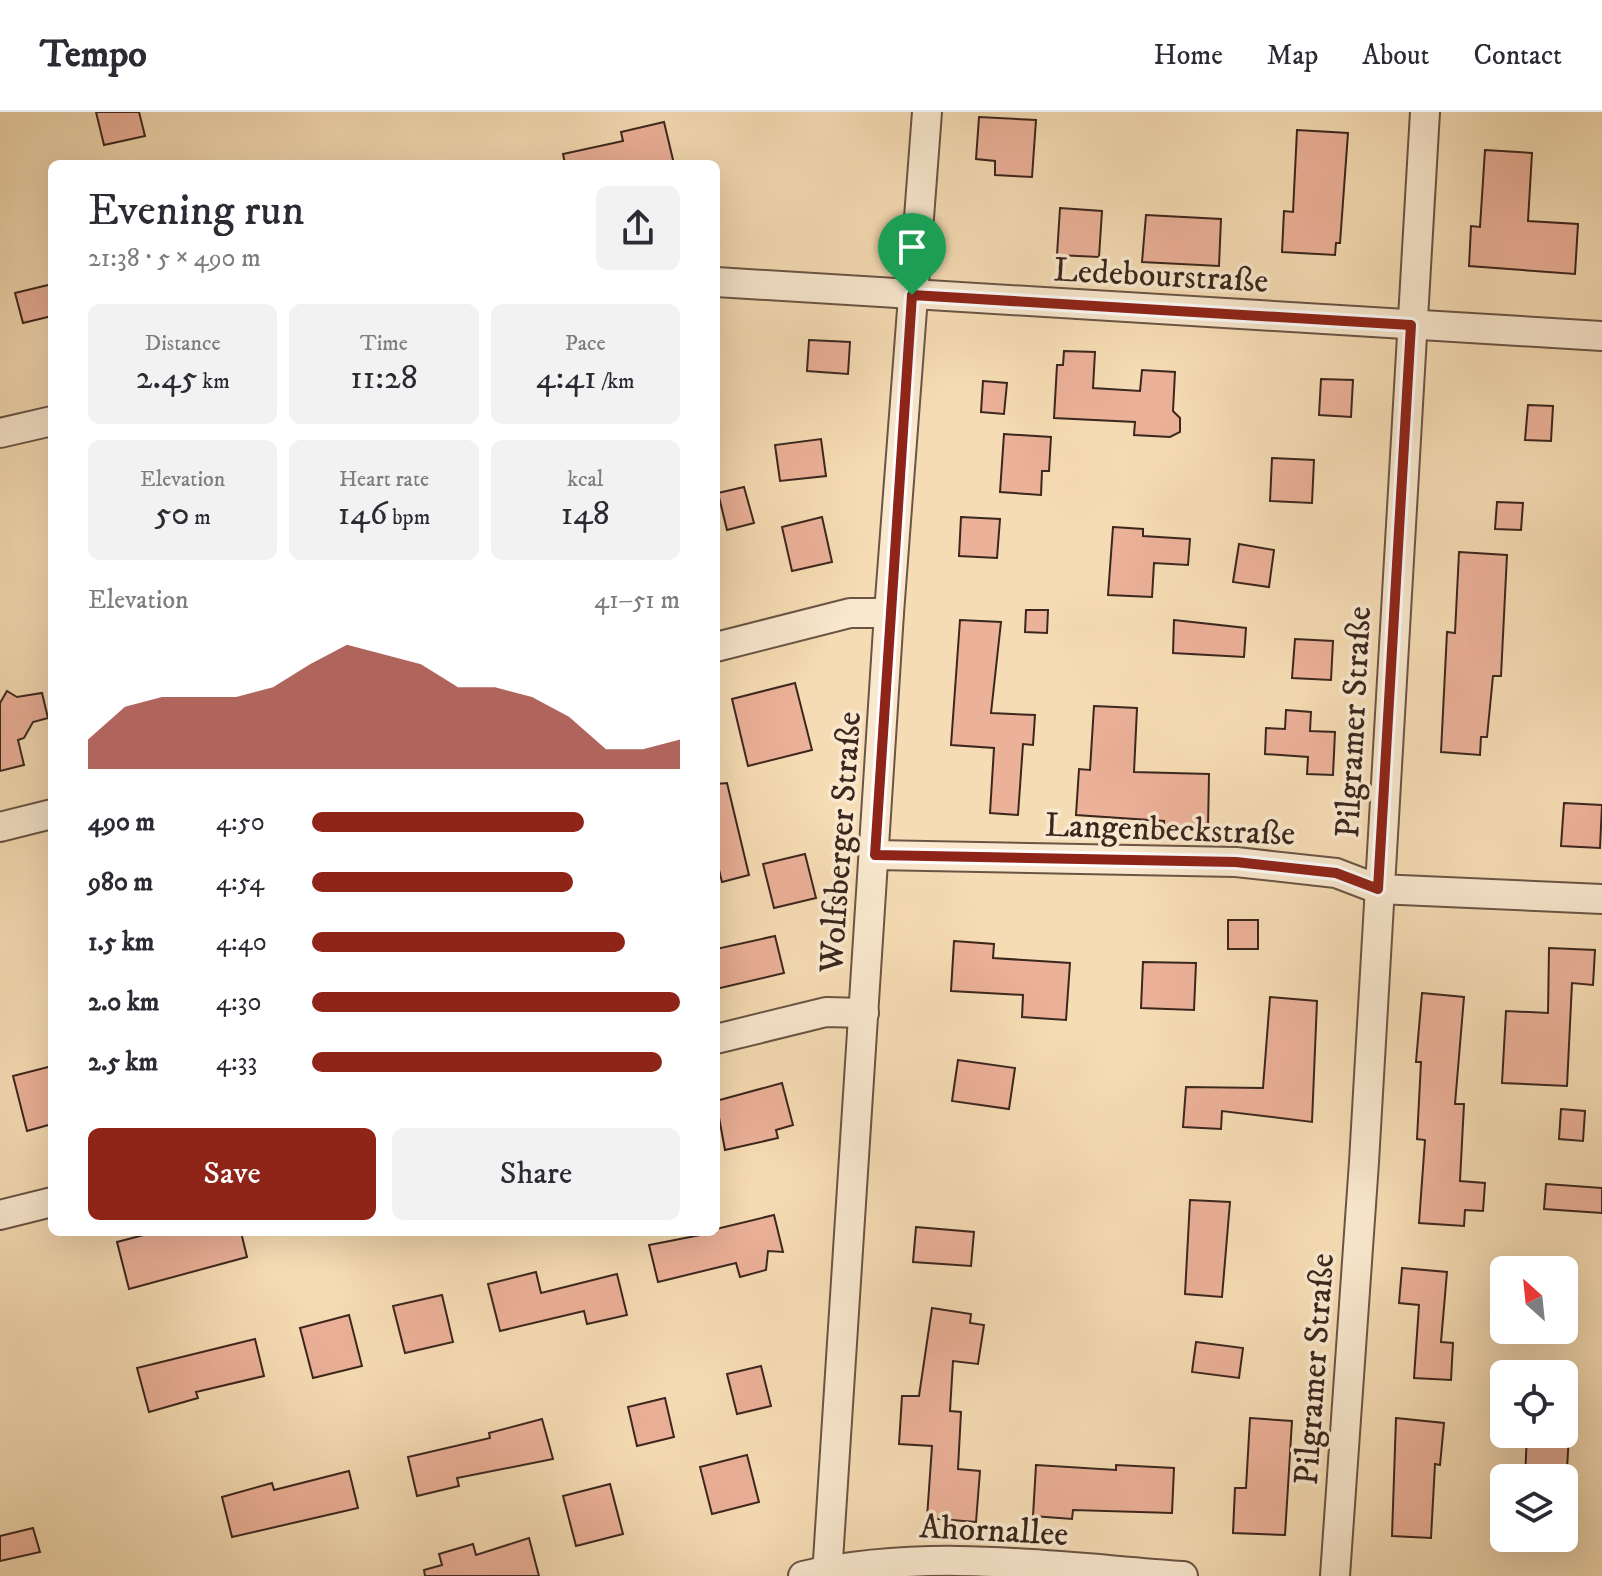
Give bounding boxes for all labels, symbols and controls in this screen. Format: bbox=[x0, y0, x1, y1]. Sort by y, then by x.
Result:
text: Tempo bbox=[40, 31, 147, 79]
text: Home bbox=[1154, 38, 1223, 73]
text: Map bbox=[1267, 38, 1318, 73]
text: About bbox=[1362, 38, 1429, 73]
text: Contact bbox=[1473, 38, 1562, 73]
text: Evening run bbox=[88, 184, 305, 239]
button: share bbox=[596, 186, 680, 270]
pin bbox=[878, 213, 946, 295]
icon: arrive bbox=[890, 225, 934, 269]
text: 21:38 · 5 × 490 m bbox=[88, 242, 261, 275]
street label: Ledebourstraße bbox=[1052, 249, 1269, 303]
text: Distance bbox=[145, 330, 221, 357]
text: Time bbox=[360, 330, 408, 357]
text: Pace bbox=[565, 330, 606, 357]
text: 2.45 bbox=[136, 357, 198, 399]
text: 11:28 bbox=[350, 357, 418, 399]
text: 4:41 bbox=[536, 357, 597, 399]
text: km bbox=[198, 368, 230, 395]
text: /km bbox=[597, 368, 635, 395]
text: Elevation bbox=[140, 466, 225, 493]
text: Heart rate bbox=[339, 466, 429, 493]
text: kcal bbox=[567, 466, 603, 493]
text: 50 bbox=[154, 493, 190, 535]
text: 146 bbox=[338, 493, 388, 535]
text: 148 bbox=[561, 493, 610, 535]
text: m bbox=[190, 504, 211, 531]
text: bpm bbox=[388, 504, 430, 531]
text: Elevation bbox=[88, 584, 189, 617]
text: 41–51 m bbox=[594, 584, 680, 617]
street label: Pilgramer Straße bbox=[1327, 605, 1381, 839]
street label: Wolfsberger Straße bbox=[811, 710, 871, 975]
street label: Langenbeckstraße bbox=[1044, 805, 1296, 855]
text: 490 m bbox=[88, 806, 155, 839]
text: 4:50 bbox=[216, 806, 265, 839]
text: 980 m bbox=[88, 866, 153, 899]
text: 4:54 bbox=[216, 866, 264, 899]
text: 1.5 km bbox=[88, 926, 154, 959]
text: 4:40 bbox=[216, 926, 267, 959]
text: 2.0 km bbox=[88, 986, 159, 1019]
text: 4:30 bbox=[216, 986, 261, 1019]
text: 2.5 km bbox=[88, 1046, 158, 1079]
text: 4:33 bbox=[216, 1046, 257, 1079]
button: Save bbox=[88, 1128, 376, 1220]
button: Share bbox=[392, 1128, 680, 1220]
street label: Pilgramer Straße bbox=[1286, 1252, 1344, 1486]
north arrow bbox=[1490, 1256, 1578, 1344]
map controls bbox=[1490, 1256, 1578, 1552]
button: locate bbox=[1490, 1360, 1578, 1448]
button: layers bbox=[1490, 1464, 1578, 1552]
street label: Ahornallee bbox=[918, 1506, 1069, 1556]

